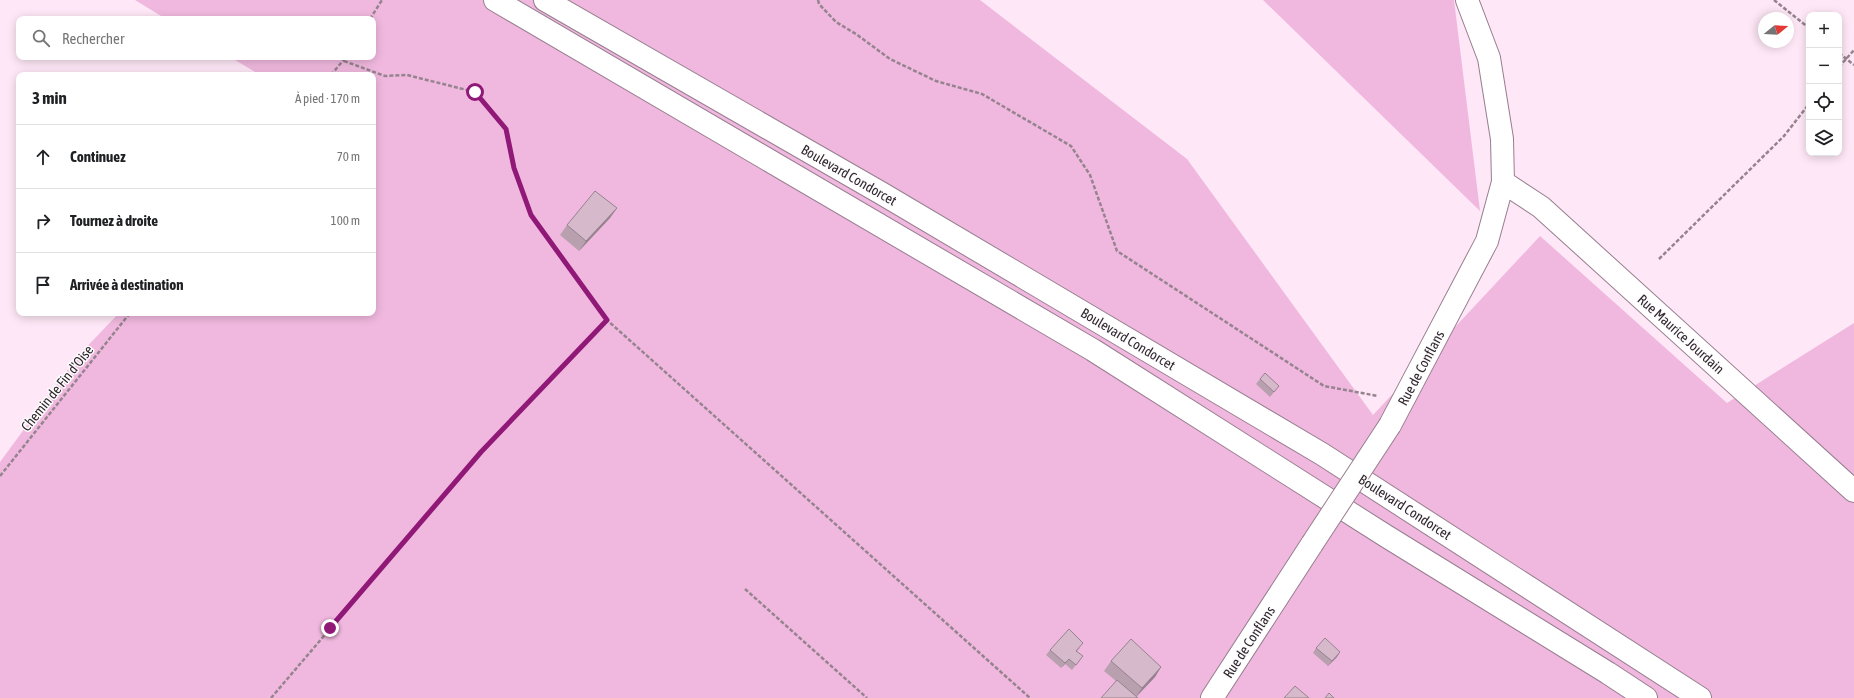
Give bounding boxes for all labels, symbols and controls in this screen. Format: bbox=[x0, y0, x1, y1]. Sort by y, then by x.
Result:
north arrow bbox=[1758, 12, 1794, 48]
map controls bbox=[1806, 12, 1842, 156]
button: + bbox=[1806, 12, 1842, 48]
search box bbox=[16, 16, 376, 60]
icon: search bbox=[30, 27, 52, 49]
text: Rechercher bbox=[62, 30, 124, 47]
button: − bbox=[1806, 48, 1842, 84]
route start bbox=[466, 83, 484, 101]
button: locate bbox=[1806, 84, 1842, 120]
text: 3 min bbox=[32, 88, 67, 108]
text: À pied · 170 m bbox=[295, 91, 360, 106]
button: layers bbox=[1806, 120, 1842, 156]
street label: Boulevard Condorcet bbox=[799, 141, 899, 209]
icon: ahead bbox=[32, 146, 54, 168]
text: Continuez bbox=[70, 148, 126, 165]
text: 70 m bbox=[337, 149, 360, 164]
icon: right bbox=[32, 210, 54, 232]
text: Tournez à droite bbox=[70, 212, 158, 229]
text: 100 m bbox=[331, 213, 360, 228]
icon: arrive bbox=[32, 274, 54, 296]
text: Arrivée à destination bbox=[70, 276, 184, 293]
street label: Rue Maurice Jourdain bbox=[1635, 291, 1727, 377]
street label: Boulevard Condorcet bbox=[1078, 305, 1178, 373]
street label: Rue de Conflans bbox=[1395, 328, 1447, 408]
street label: Chemin de Fin d'Oise bbox=[18, 342, 96, 434]
street label: Boulevard Condorcet bbox=[1356, 471, 1454, 543]
street label: Rue de Conflans bbox=[1220, 603, 1278, 681]
route end bbox=[321, 619, 339, 637]

